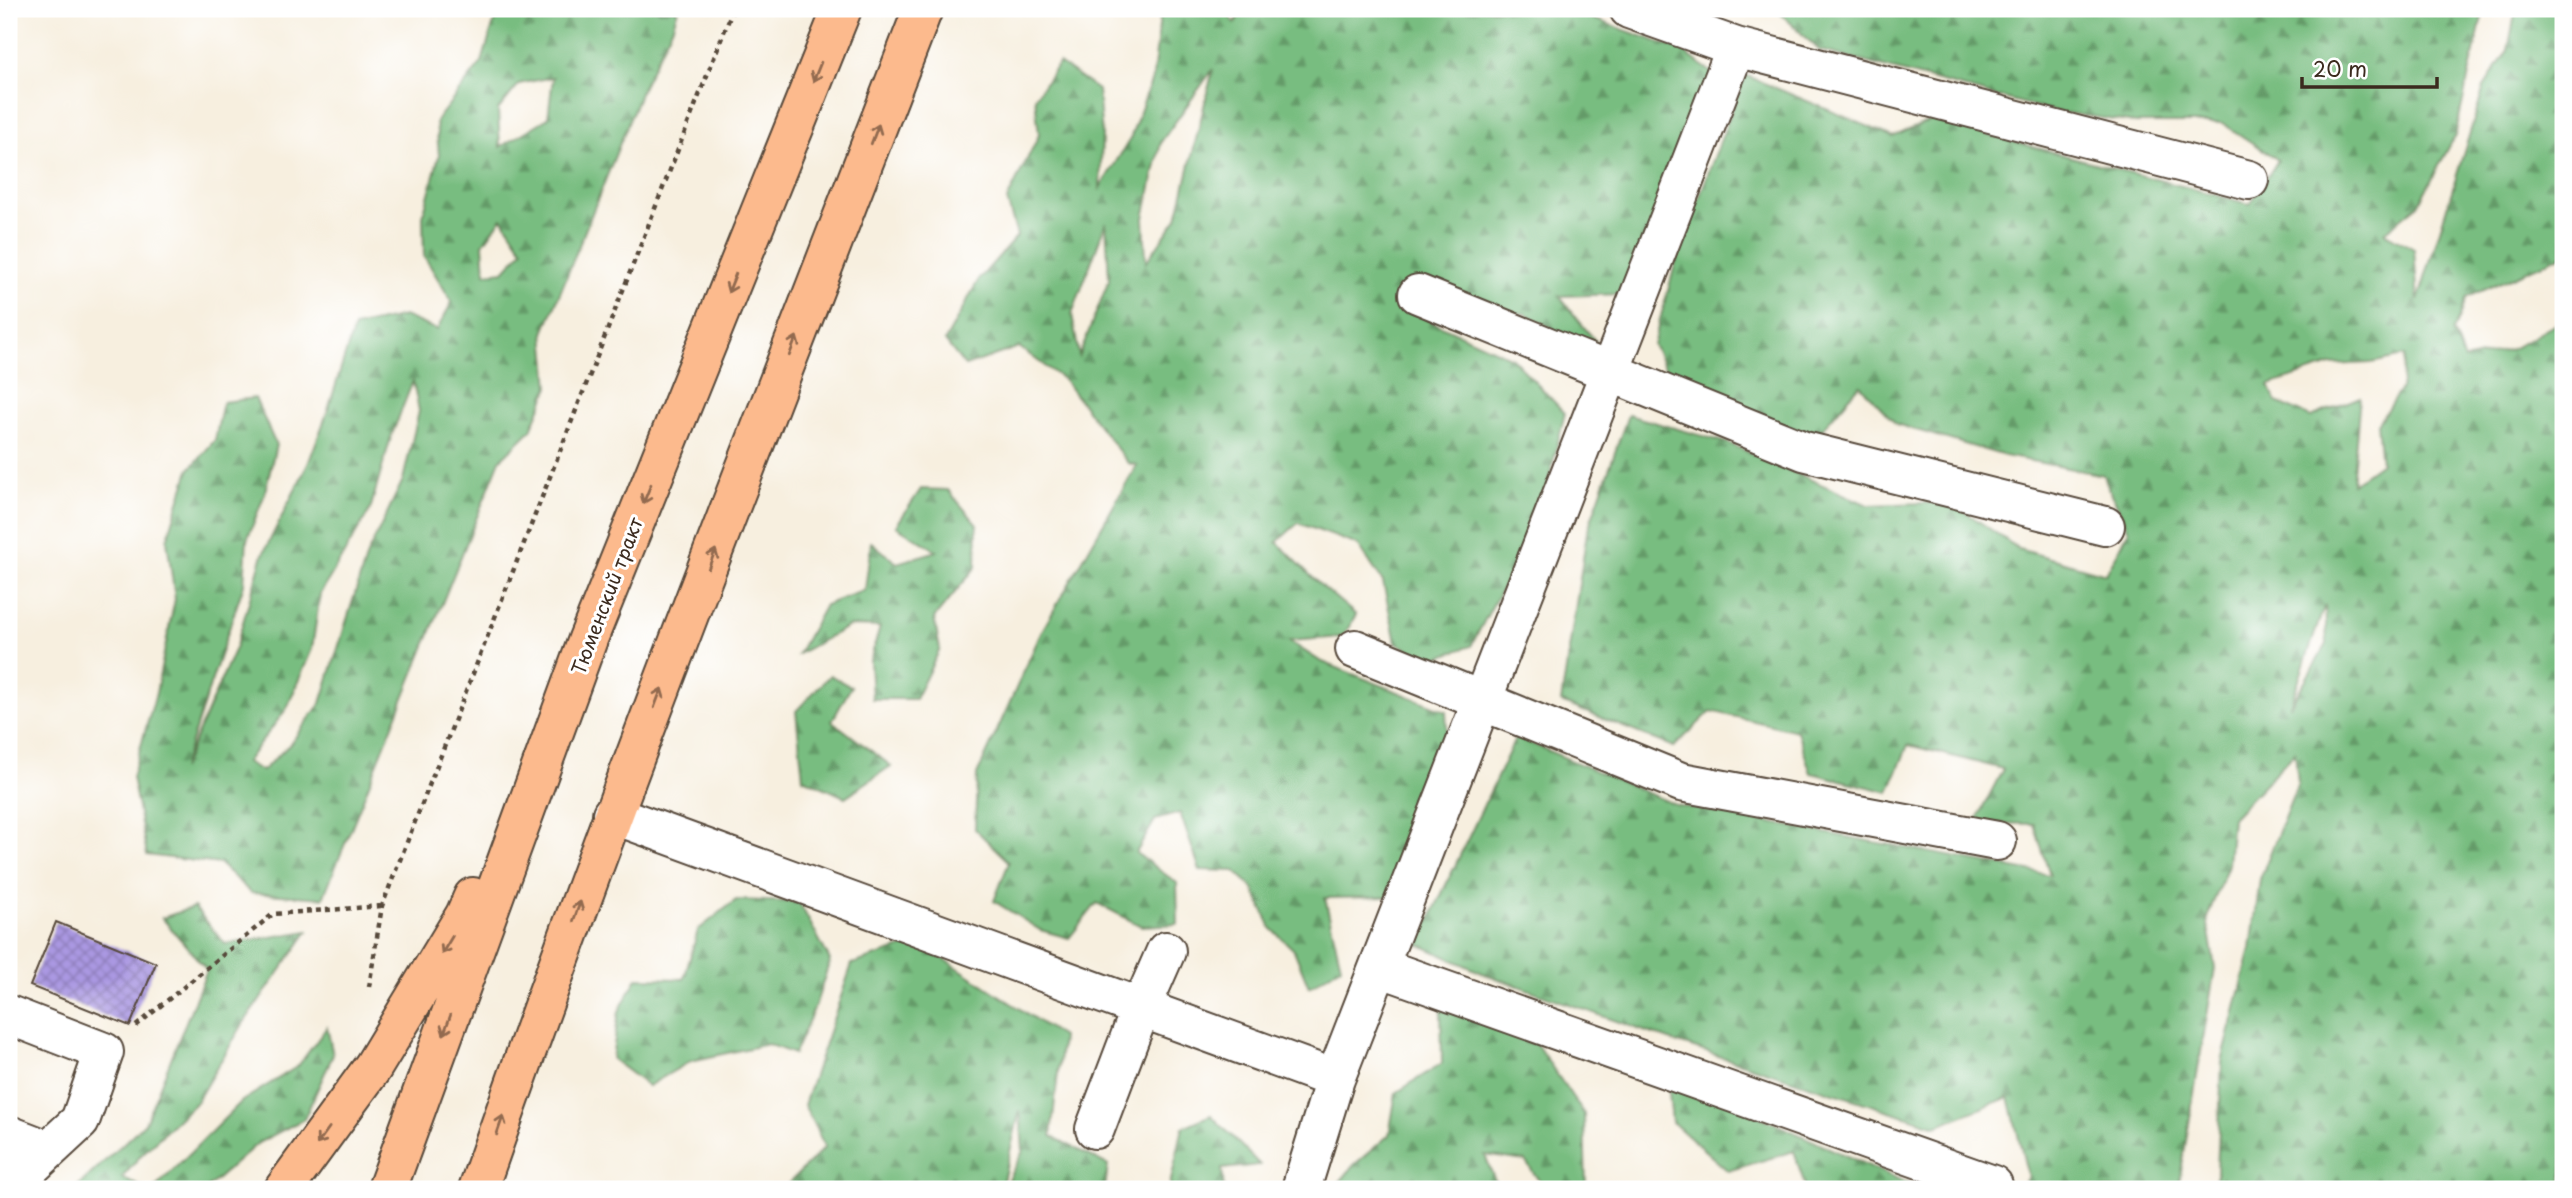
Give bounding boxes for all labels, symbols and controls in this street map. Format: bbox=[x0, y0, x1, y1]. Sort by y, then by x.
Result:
scale bar bbox=[2302, 46, 2437, 90]
text: 20 m bbox=[2313, 52, 2367, 84]
one-way arrow bbox=[809, 61, 822, 82]
one-way arrow bbox=[869, 123, 882, 145]
one-way arrow bbox=[724, 272, 737, 294]
one-way arrow bbox=[788, 336, 801, 358]
one-way arrow bbox=[639, 483, 652, 505]
street label: Тюменский тракт bbox=[563, 512, 649, 678]
one-way arrow bbox=[707, 548, 719, 570]
one-way arrow bbox=[652, 688, 665, 710]
one-way arrow bbox=[571, 900, 584, 922]
one-way arrow bbox=[439, 935, 453, 955]
one-way arrow bbox=[440, 1014, 452, 1036]
one-way arrow bbox=[495, 1114, 507, 1136]
one-way arrow bbox=[315, 1126, 330, 1145]

